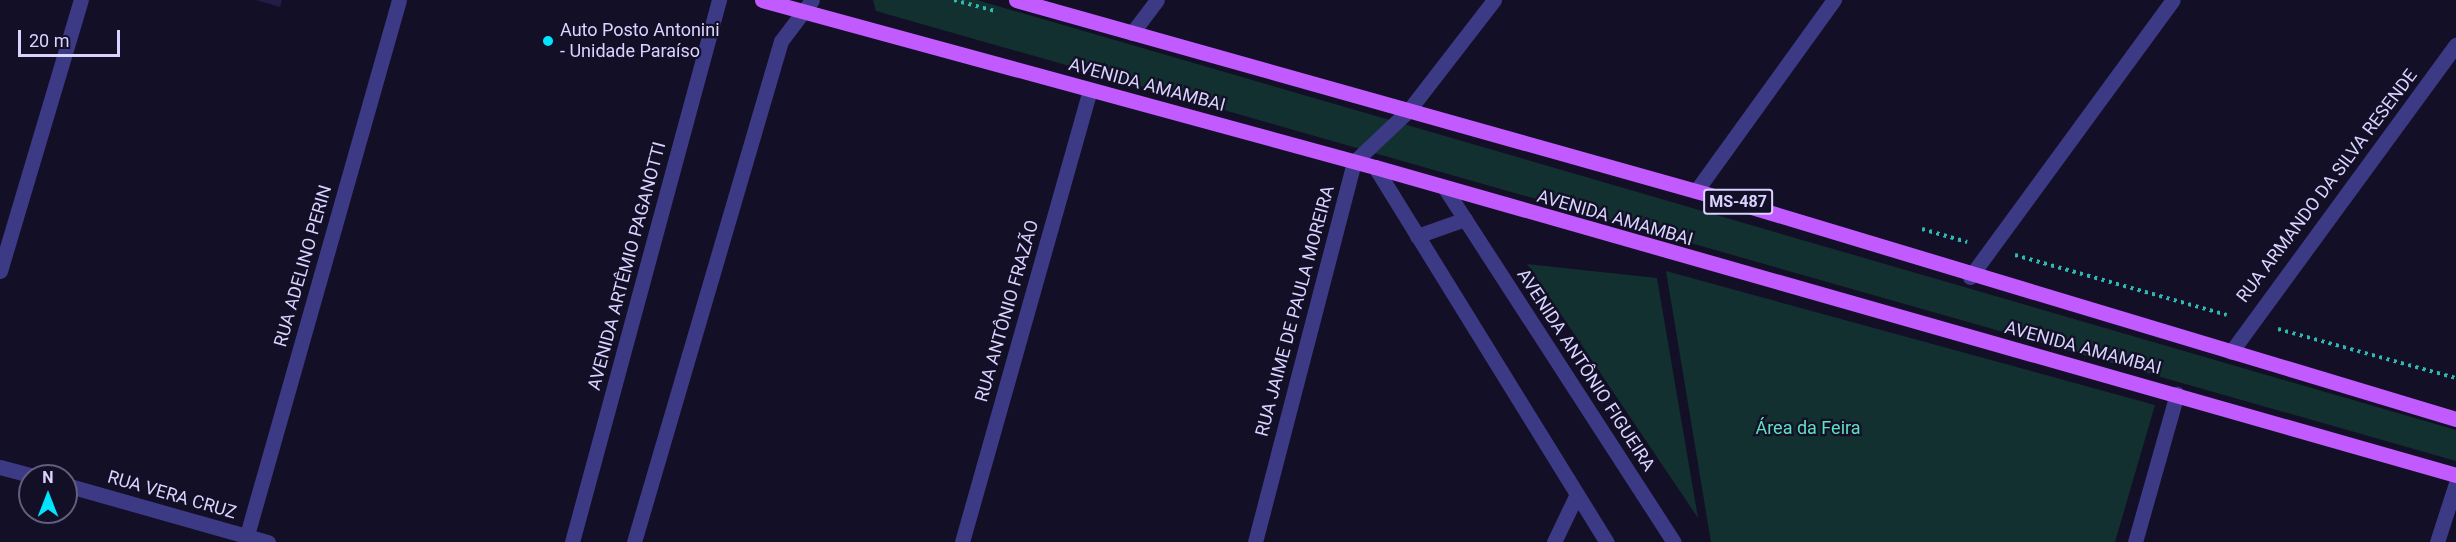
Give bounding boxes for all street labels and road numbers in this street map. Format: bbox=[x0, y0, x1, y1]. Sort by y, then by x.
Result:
street label: AVENIDA AMAMBAI bbox=[1066, 54, 1228, 116]
street label: RUA ARMANDO DA SILVA RESENDE bbox=[2232, 65, 2422, 307]
street label: AVENIDA ARTÊMIO PAGANOTTI bbox=[583, 140, 671, 392]
street label: RUA ADELINO PERIN bbox=[270, 183, 336, 349]
street label: RUA JAIME DE PAULA MOREIRA bbox=[1251, 183, 1339, 439]
street label: AVENIDA AMAMBAI bbox=[1535, 185, 1695, 251]
road number: MS-487 bbox=[1702, 189, 1774, 215]
street label: RUA ANTÔNIO FRAZÃO bbox=[971, 218, 1043, 404]
street label: AVENIDA ANTÔNIO FIGUEIRA bbox=[1512, 265, 1660, 475]
street label: AVENIDA AMAMBAI bbox=[2002, 317, 2164, 379]
street label: RUA VERA CRUZ bbox=[105, 466, 239, 524]

